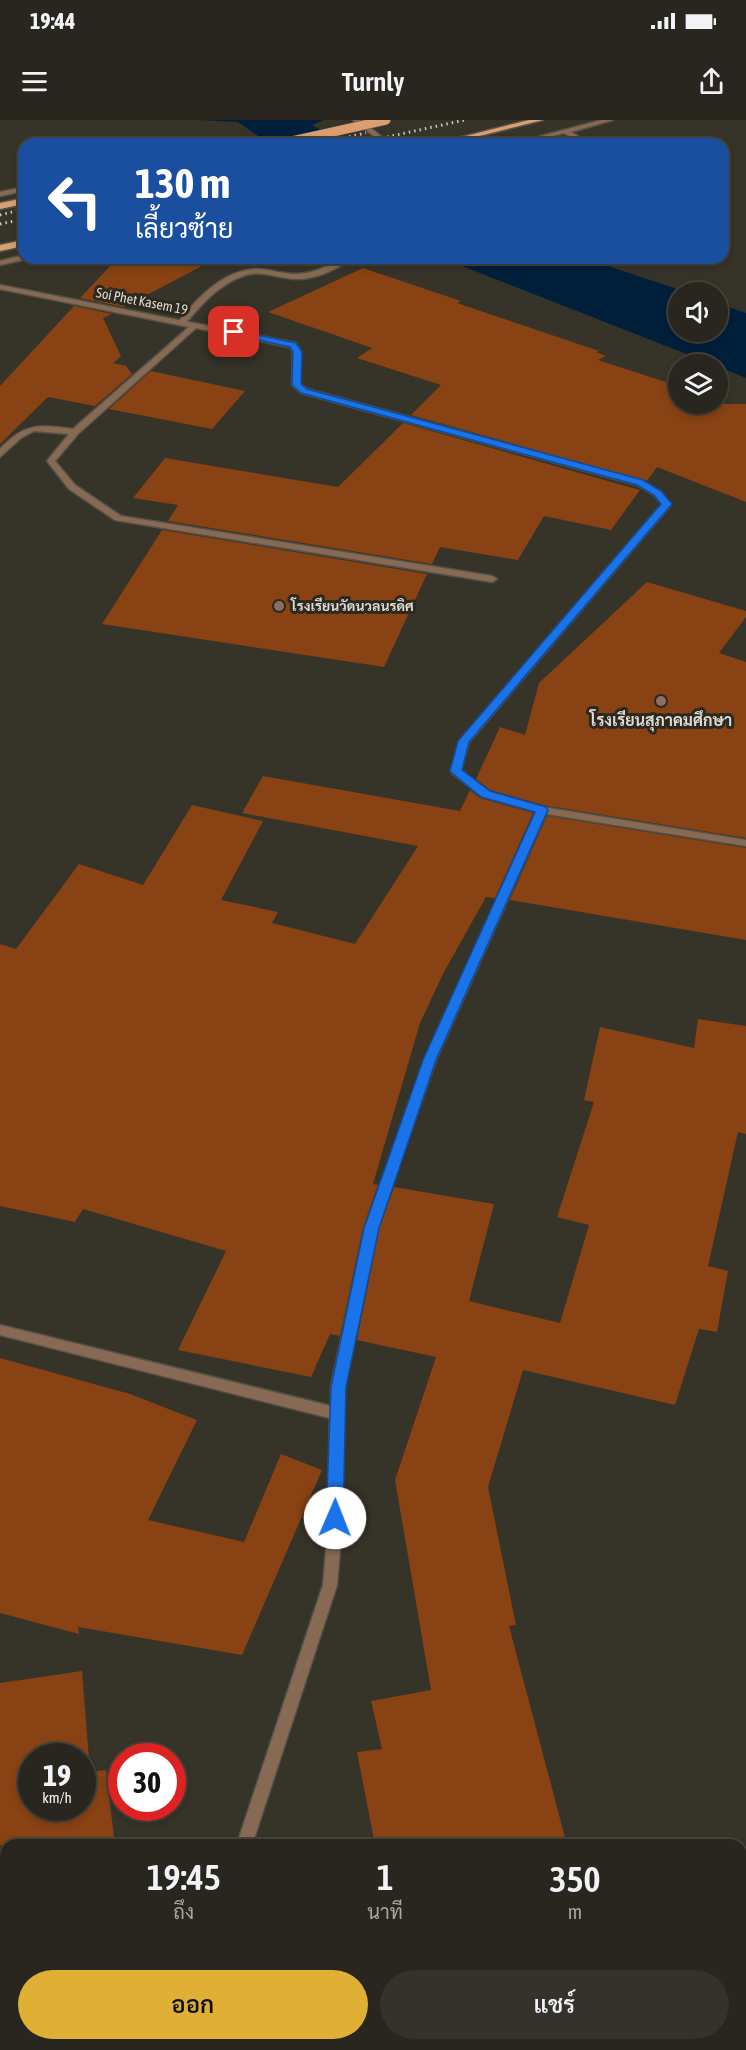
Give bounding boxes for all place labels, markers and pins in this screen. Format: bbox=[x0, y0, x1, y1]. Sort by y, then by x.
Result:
pin bbox=[208, 306, 259, 357]
place label: โรงเรียนวัดนวลนรดิศ bbox=[290, 597, 414, 614]
marker: โรงเรียนวัดนวลนรดิศ bbox=[272, 599, 286, 613]
marker: โรงเรียนสุภาคมศึกษา bbox=[654, 694, 668, 708]
place label: โรงเรียนสุภาคมศึกษา bbox=[589, 709, 732, 732]

